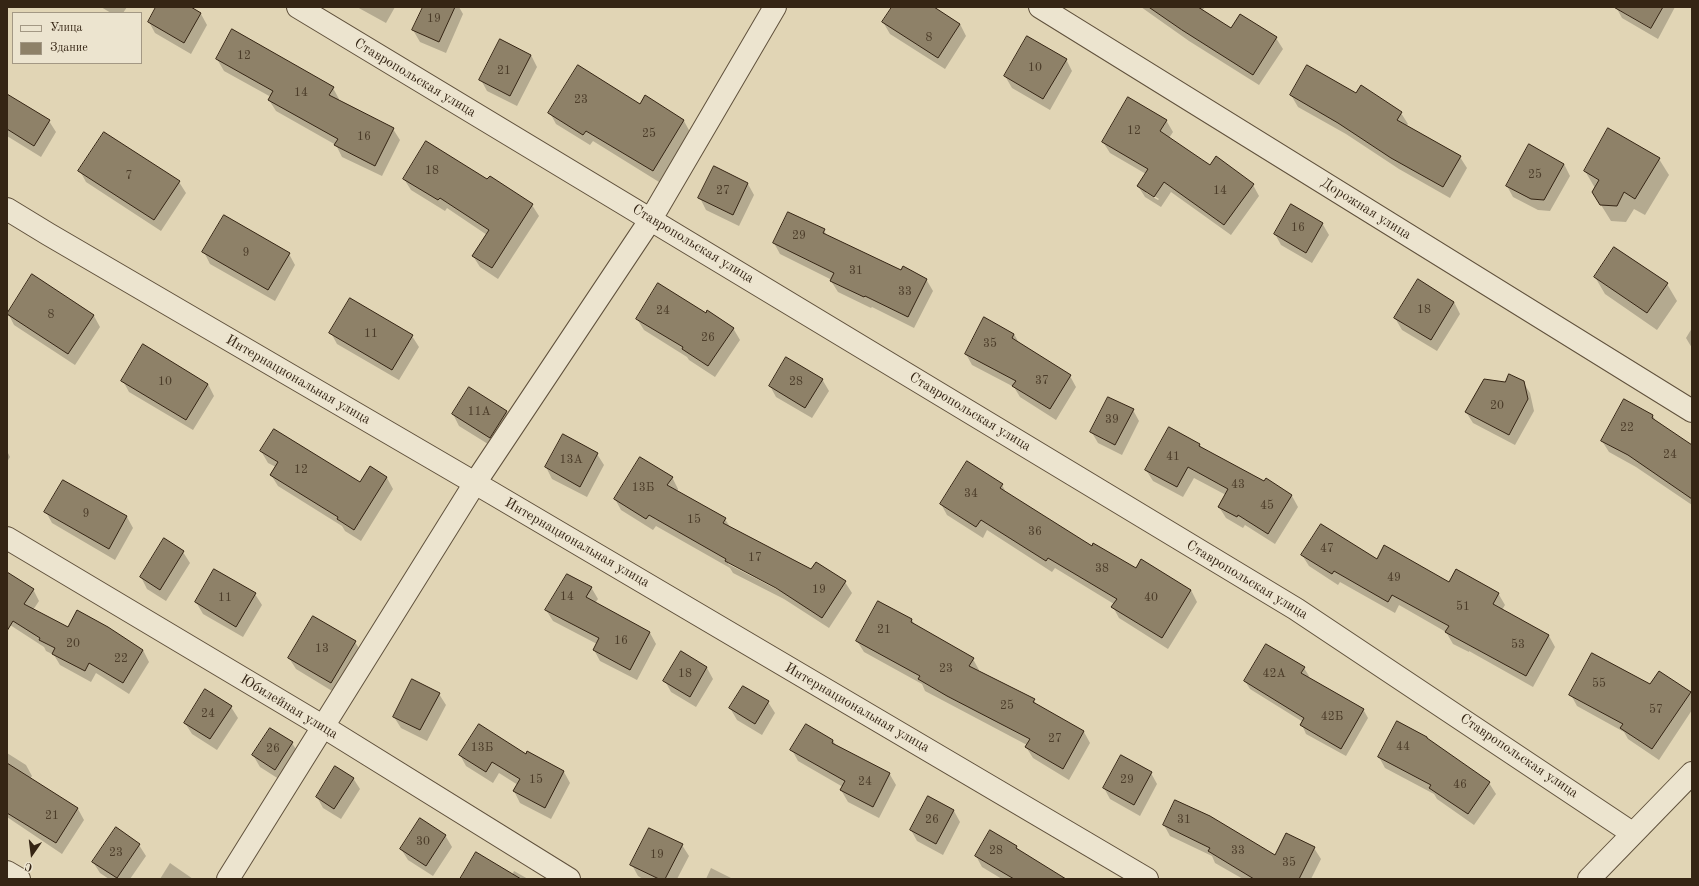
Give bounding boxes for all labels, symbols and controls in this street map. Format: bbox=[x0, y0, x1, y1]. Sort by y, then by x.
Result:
legend bbox=[12, 12, 142, 64]
house number: 19 bbox=[427, 12, 441, 26]
text: Улица bbox=[50, 22, 83, 34]
house number: 8 bbox=[926, 31, 932, 45]
street label: Ставропольская улица bbox=[351, 35, 479, 121]
text: Здание bbox=[50, 42, 88, 54]
house number: 12 bbox=[237, 49, 251, 63]
house number: 10 bbox=[1028, 61, 1042, 75]
house number: 21 bbox=[497, 64, 511, 78]
house number: 14 bbox=[294, 86, 308, 100]
house number: 23 bbox=[574, 93, 588, 107]
house number: 12 bbox=[1127, 124, 1141, 138]
house number: 25 bbox=[642, 127, 656, 141]
house number: 16 bbox=[357, 130, 371, 144]
house number: 18 bbox=[425, 164, 439, 178]
house number: 25 bbox=[1528, 168, 1542, 182]
house number: 7 bbox=[126, 169, 132, 183]
street label: Дорожная улица bbox=[1318, 175, 1414, 243]
house number: 27 bbox=[716, 184, 730, 198]
house number: 14 bbox=[1213, 184, 1227, 198]
street label: Ставропольская улица bbox=[629, 201, 757, 287]
house number: 16 bbox=[1291, 221, 1305, 235]
house number: 29 bbox=[792, 229, 806, 243]
house number: 9 bbox=[243, 246, 249, 260]
house number: 31 bbox=[849, 264, 863, 278]
house number: 33 bbox=[898, 285, 912, 299]
house number: 18 bbox=[1417, 303, 1431, 317]
house number: 24 bbox=[656, 304, 670, 318]
house number: 8 bbox=[48, 308, 54, 322]
house number: 11 bbox=[364, 327, 378, 341]
house number: 26 bbox=[701, 331, 715, 345]
street label: Интернациональная улица bbox=[223, 332, 373, 428]
house number: 35 bbox=[983, 337, 997, 351]
street label: Ставропольская улица bbox=[906, 369, 1034, 455]
house number: 37 bbox=[1035, 374, 1049, 388]
house number: 10 bbox=[158, 375, 172, 389]
house number: 28 bbox=[789, 375, 803, 389]
house number: 20 bbox=[1490, 399, 1504, 413]
house number: 11А bbox=[467, 405, 491, 419]
house number: 39 bbox=[1105, 413, 1119, 427]
house number: 22 bbox=[1620, 421, 1634, 435]
house number: 24 bbox=[1663, 448, 1677, 462]
house number: 41 bbox=[1166, 450, 1180, 464]
house number: 13А bbox=[559, 453, 583, 467]
house number: 12 bbox=[294, 463, 308, 477]
house number: 43 bbox=[1231, 478, 1245, 492]
house number: 13Б bbox=[632, 481, 654, 495]
house number: 34 bbox=[964, 487, 978, 501]
street label: Интернациональная улица bbox=[502, 495, 652, 591]
house number: 45 bbox=[1260, 499, 1274, 513]
house number: 9 bbox=[83, 507, 89, 521]
house number: 15 bbox=[687, 513, 701, 527]
house number: 36 bbox=[1028, 525, 1042, 539]
street label: Ставропольская улица bbox=[1183, 537, 1311, 623]
house number: 47 bbox=[1320, 542, 1334, 556]
house number: 17 bbox=[748, 551, 762, 565]
house number: 38 bbox=[1095, 562, 1109, 576]
house number: 49 bbox=[1387, 571, 1401, 585]
house number: 19 bbox=[812, 583, 826, 597]
house number: 14 bbox=[560, 590, 574, 604]
house number: 11 bbox=[218, 591, 232, 605]
house number: 40 bbox=[1144, 591, 1158, 605]
house number: 51 bbox=[1456, 600, 1470, 614]
house number: 21 bbox=[877, 623, 891, 637]
house number: 16 bbox=[614, 634, 628, 648]
house number: 20 bbox=[66, 637, 80, 651]
house number: 53 bbox=[1511, 638, 1525, 652]
house number: 13 bbox=[315, 642, 329, 656]
house number: 22 bbox=[114, 652, 128, 666]
street label: Интернациональная улица bbox=[782, 660, 932, 756]
house number: 23 bbox=[939, 662, 953, 676]
house number: 18 bbox=[678, 667, 692, 681]
house number: 42А bbox=[1262, 667, 1286, 681]
street label: Юбилейная улица bbox=[237, 671, 341, 743]
house number: 55 bbox=[1592, 677, 1606, 691]
house number: 25 bbox=[1000, 699, 1014, 713]
house number: 57 bbox=[1649, 703, 1663, 717]
house number: 24 bbox=[201, 707, 215, 721]
house number: 42Б bbox=[1321, 710, 1343, 724]
street label: Ставропольская улица bbox=[1457, 710, 1581, 802]
house number: 27 bbox=[1048, 732, 1062, 746]
house number: 44 bbox=[1396, 740, 1410, 754]
house number: 13Б bbox=[471, 741, 493, 755]
house number: 26 bbox=[266, 742, 280, 756]
house number: 15 bbox=[529, 773, 543, 787]
house number: 29 bbox=[1120, 773, 1134, 787]
house number: 24 bbox=[858, 775, 872, 789]
house number: 46 bbox=[1453, 778, 1467, 792]
house number: 21 bbox=[45, 809, 59, 823]
house number: 26 bbox=[925, 813, 939, 827]
house number: 31 bbox=[1177, 813, 1191, 827]
north arrow bbox=[12, 834, 52, 874]
house number: 30 bbox=[416, 835, 430, 849]
house number: 28 bbox=[989, 844, 1003, 858]
house number: 33 bbox=[1231, 844, 1245, 858]
house number: 23 bbox=[109, 846, 123, 860]
house number: 19 bbox=[650, 848, 664, 862]
house number: 35 bbox=[1282, 856, 1296, 870]
text: С bbox=[24, 860, 34, 872]

